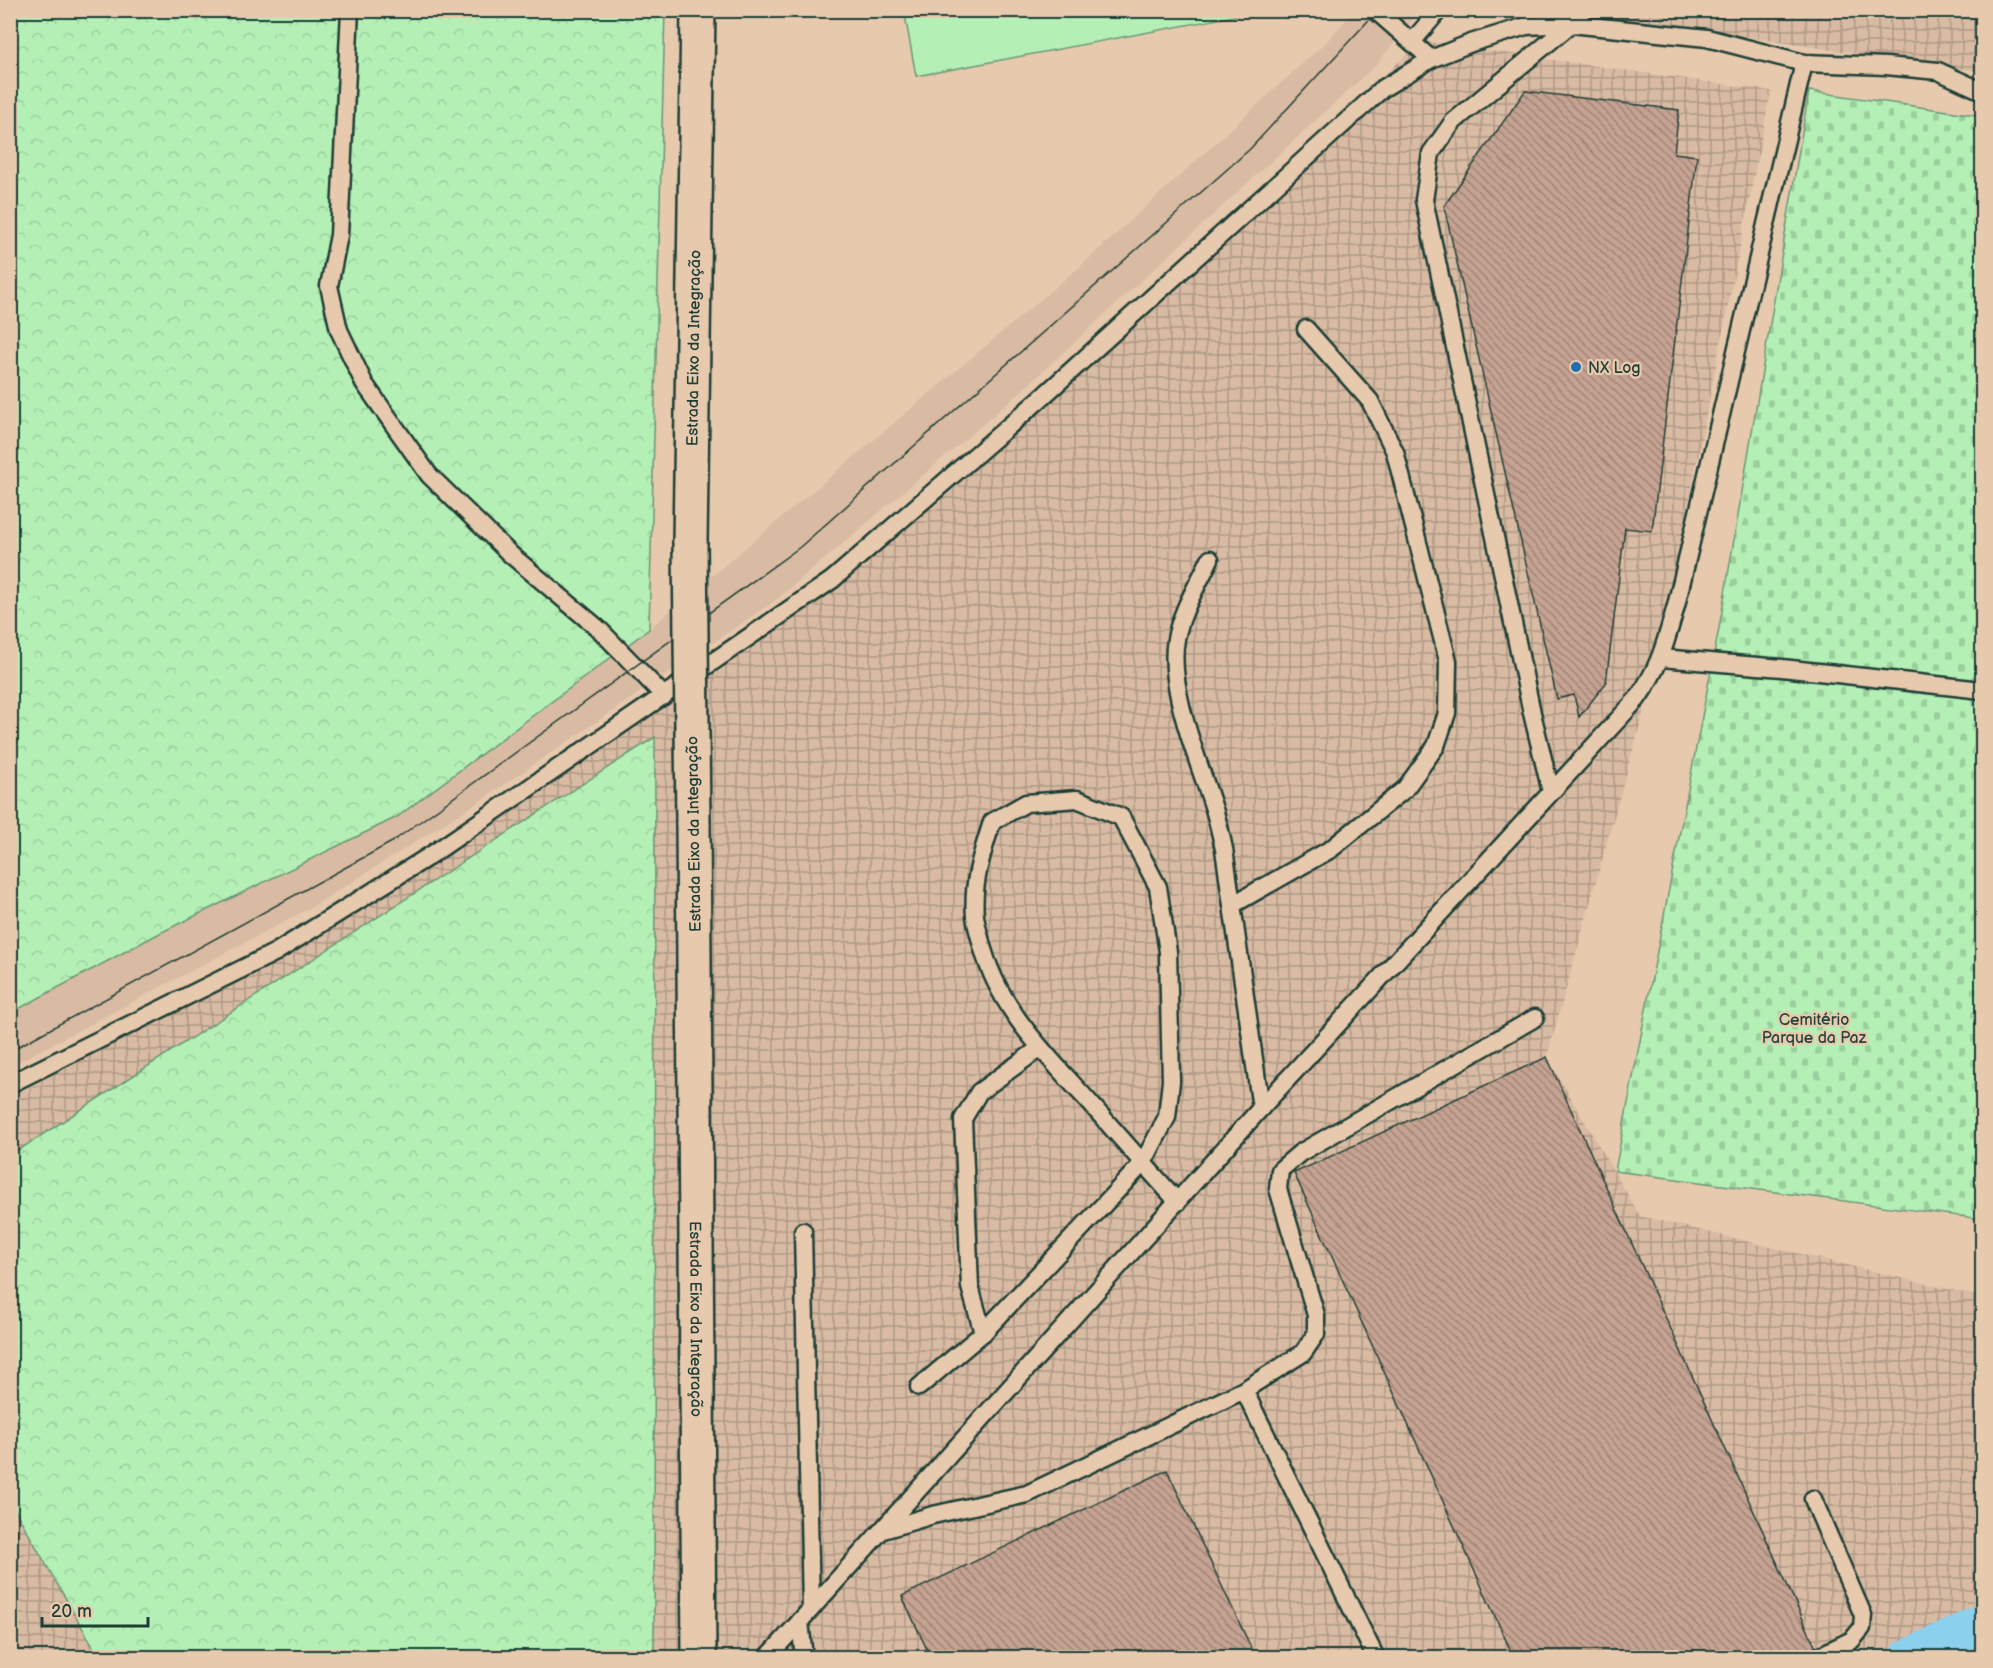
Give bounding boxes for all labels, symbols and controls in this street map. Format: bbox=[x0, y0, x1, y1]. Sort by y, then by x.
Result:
street label: Estrada Eixo da Integração bbox=[683, 250, 705, 446]
place label: NX Log bbox=[1588, 359, 1640, 378]
marker: NX Log bbox=[1569, 360, 1583, 374]
street label: Estrada Eixo da Integração bbox=[683, 736, 706, 932]
park label: Cemitério Parque da Paz bbox=[1762, 1011, 1867, 1048]
street label: Estrada Eixo da Integração bbox=[685, 1221, 705, 1417]
scale bar bbox=[42, 1590, 148, 1628]
text: 20 m bbox=[51, 1601, 92, 1622]

